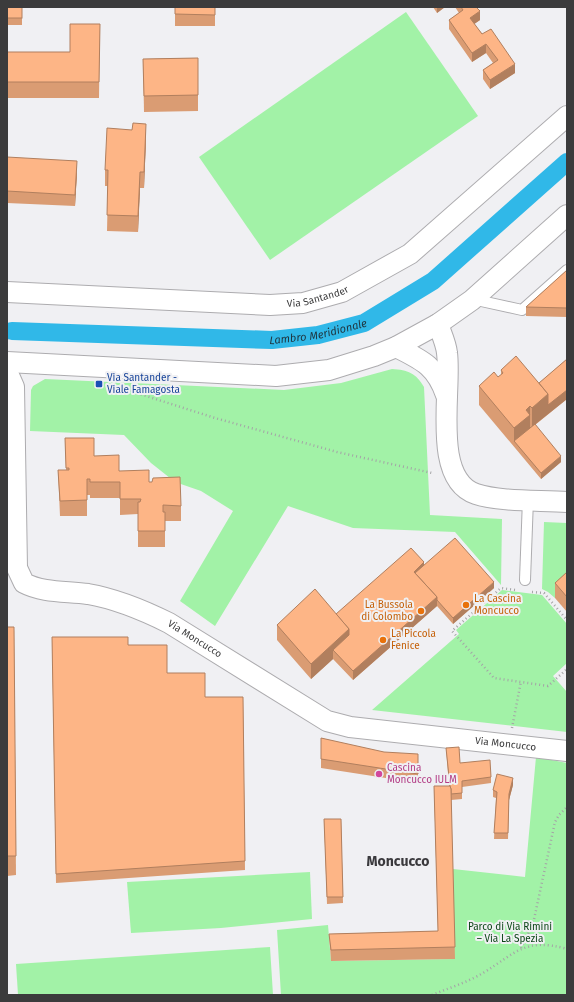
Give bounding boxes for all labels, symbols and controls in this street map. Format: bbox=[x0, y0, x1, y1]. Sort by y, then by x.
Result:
street label: Via Santander bbox=[287, 283, 351, 310]
water label: Lambro Meridionale bbox=[269, 316, 368, 347]
place label: Via Santander - Viale Famagosta bbox=[107, 372, 180, 396]
marker: Via Santander - Viale Famagosta bbox=[94, 379, 104, 389]
place label: La Cascina Moncucco bbox=[474, 593, 521, 617]
place label: La Bussola di Colombo bbox=[361, 599, 413, 623]
marker: La Cascina Moncucco bbox=[461, 600, 471, 610]
marker: La Bussola di Colombo bbox=[416, 606, 426, 616]
street label: Via Moncucco bbox=[165, 618, 224, 660]
place label: La Piccola Fenice bbox=[391, 628, 436, 652]
marker: La Piccola Fenice bbox=[378, 635, 388, 645]
street label: Via Moncucco bbox=[474, 735, 537, 754]
place label: Cascina Moncucco IULM bbox=[387, 762, 457, 786]
marker: Cascina Moncucco IULM bbox=[374, 769, 384, 779]
district label: Moncucco bbox=[367, 853, 429, 870]
park label: Parco di Via Rimini – Via La Spezia bbox=[468, 921, 552, 945]

